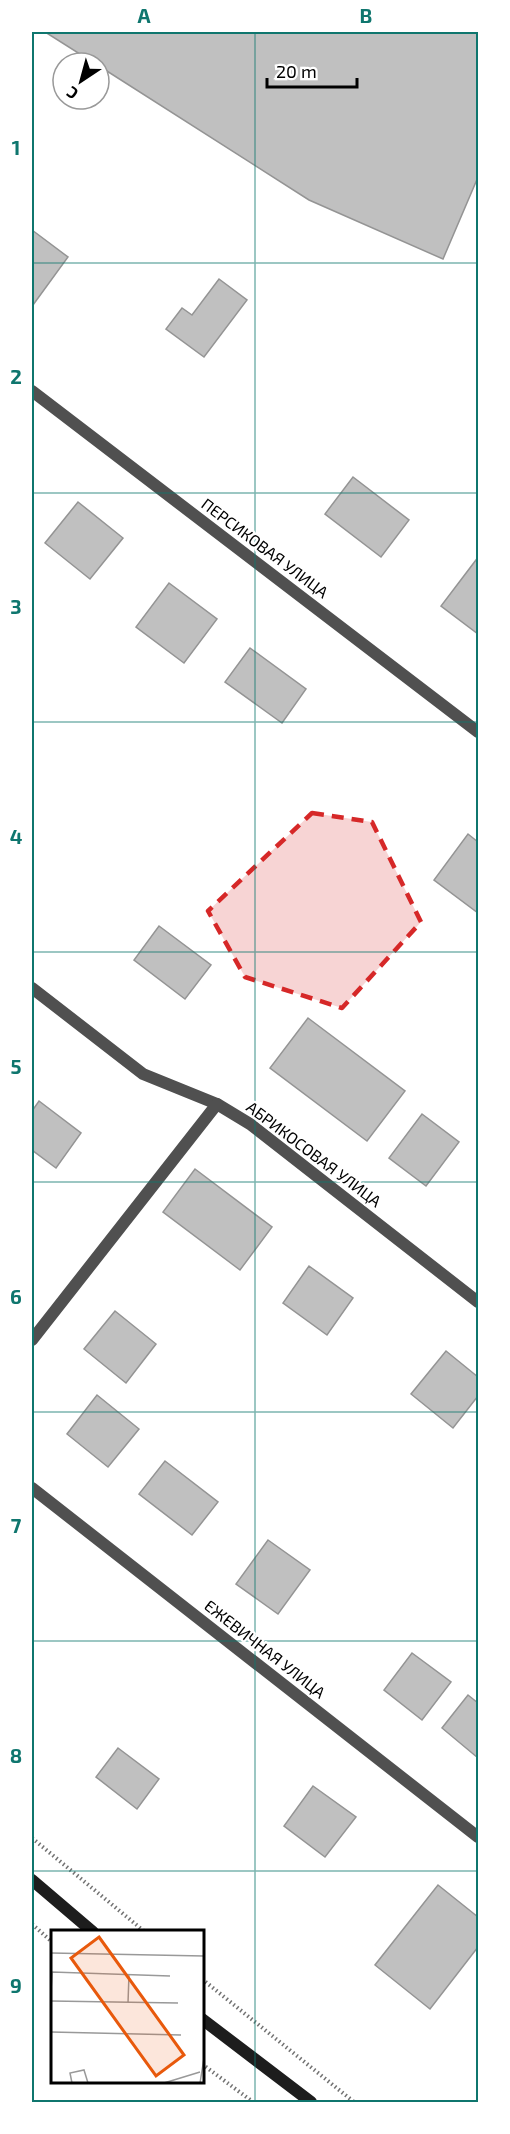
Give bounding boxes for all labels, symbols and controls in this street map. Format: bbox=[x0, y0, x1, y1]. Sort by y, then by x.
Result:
text: A bbox=[137, 3, 151, 27]
text: B bbox=[360, 3, 372, 27]
north arrow bbox=[51, 51, 111, 111]
scale bar bbox=[267, 51, 357, 89]
text: 20 m bbox=[276, 60, 317, 82]
text: С bbox=[62, 83, 81, 104]
text: 1 bbox=[12, 135, 20, 159]
text: 2 bbox=[10, 364, 22, 388]
street label: ПЕРСИКОВАЯ УЛИЦА bbox=[198, 494, 332, 601]
text: 3 bbox=[10, 594, 22, 618]
text: 4 bbox=[10, 824, 23, 848]
text: 5 bbox=[10, 1054, 22, 1078]
street label: АБРИКОСОВАЯ УЛИЦА bbox=[243, 1097, 385, 1211]
text: 6 bbox=[10, 1284, 22, 1308]
text: 7 bbox=[11, 1513, 22, 1537]
street label: ЕЖЕВИЧНАЯ УЛИЦА bbox=[201, 1595, 330, 1702]
text: 8 bbox=[10, 1743, 22, 1767]
inset map bbox=[51, 1930, 204, 2083]
text: 9 bbox=[10, 1973, 22, 1997]

